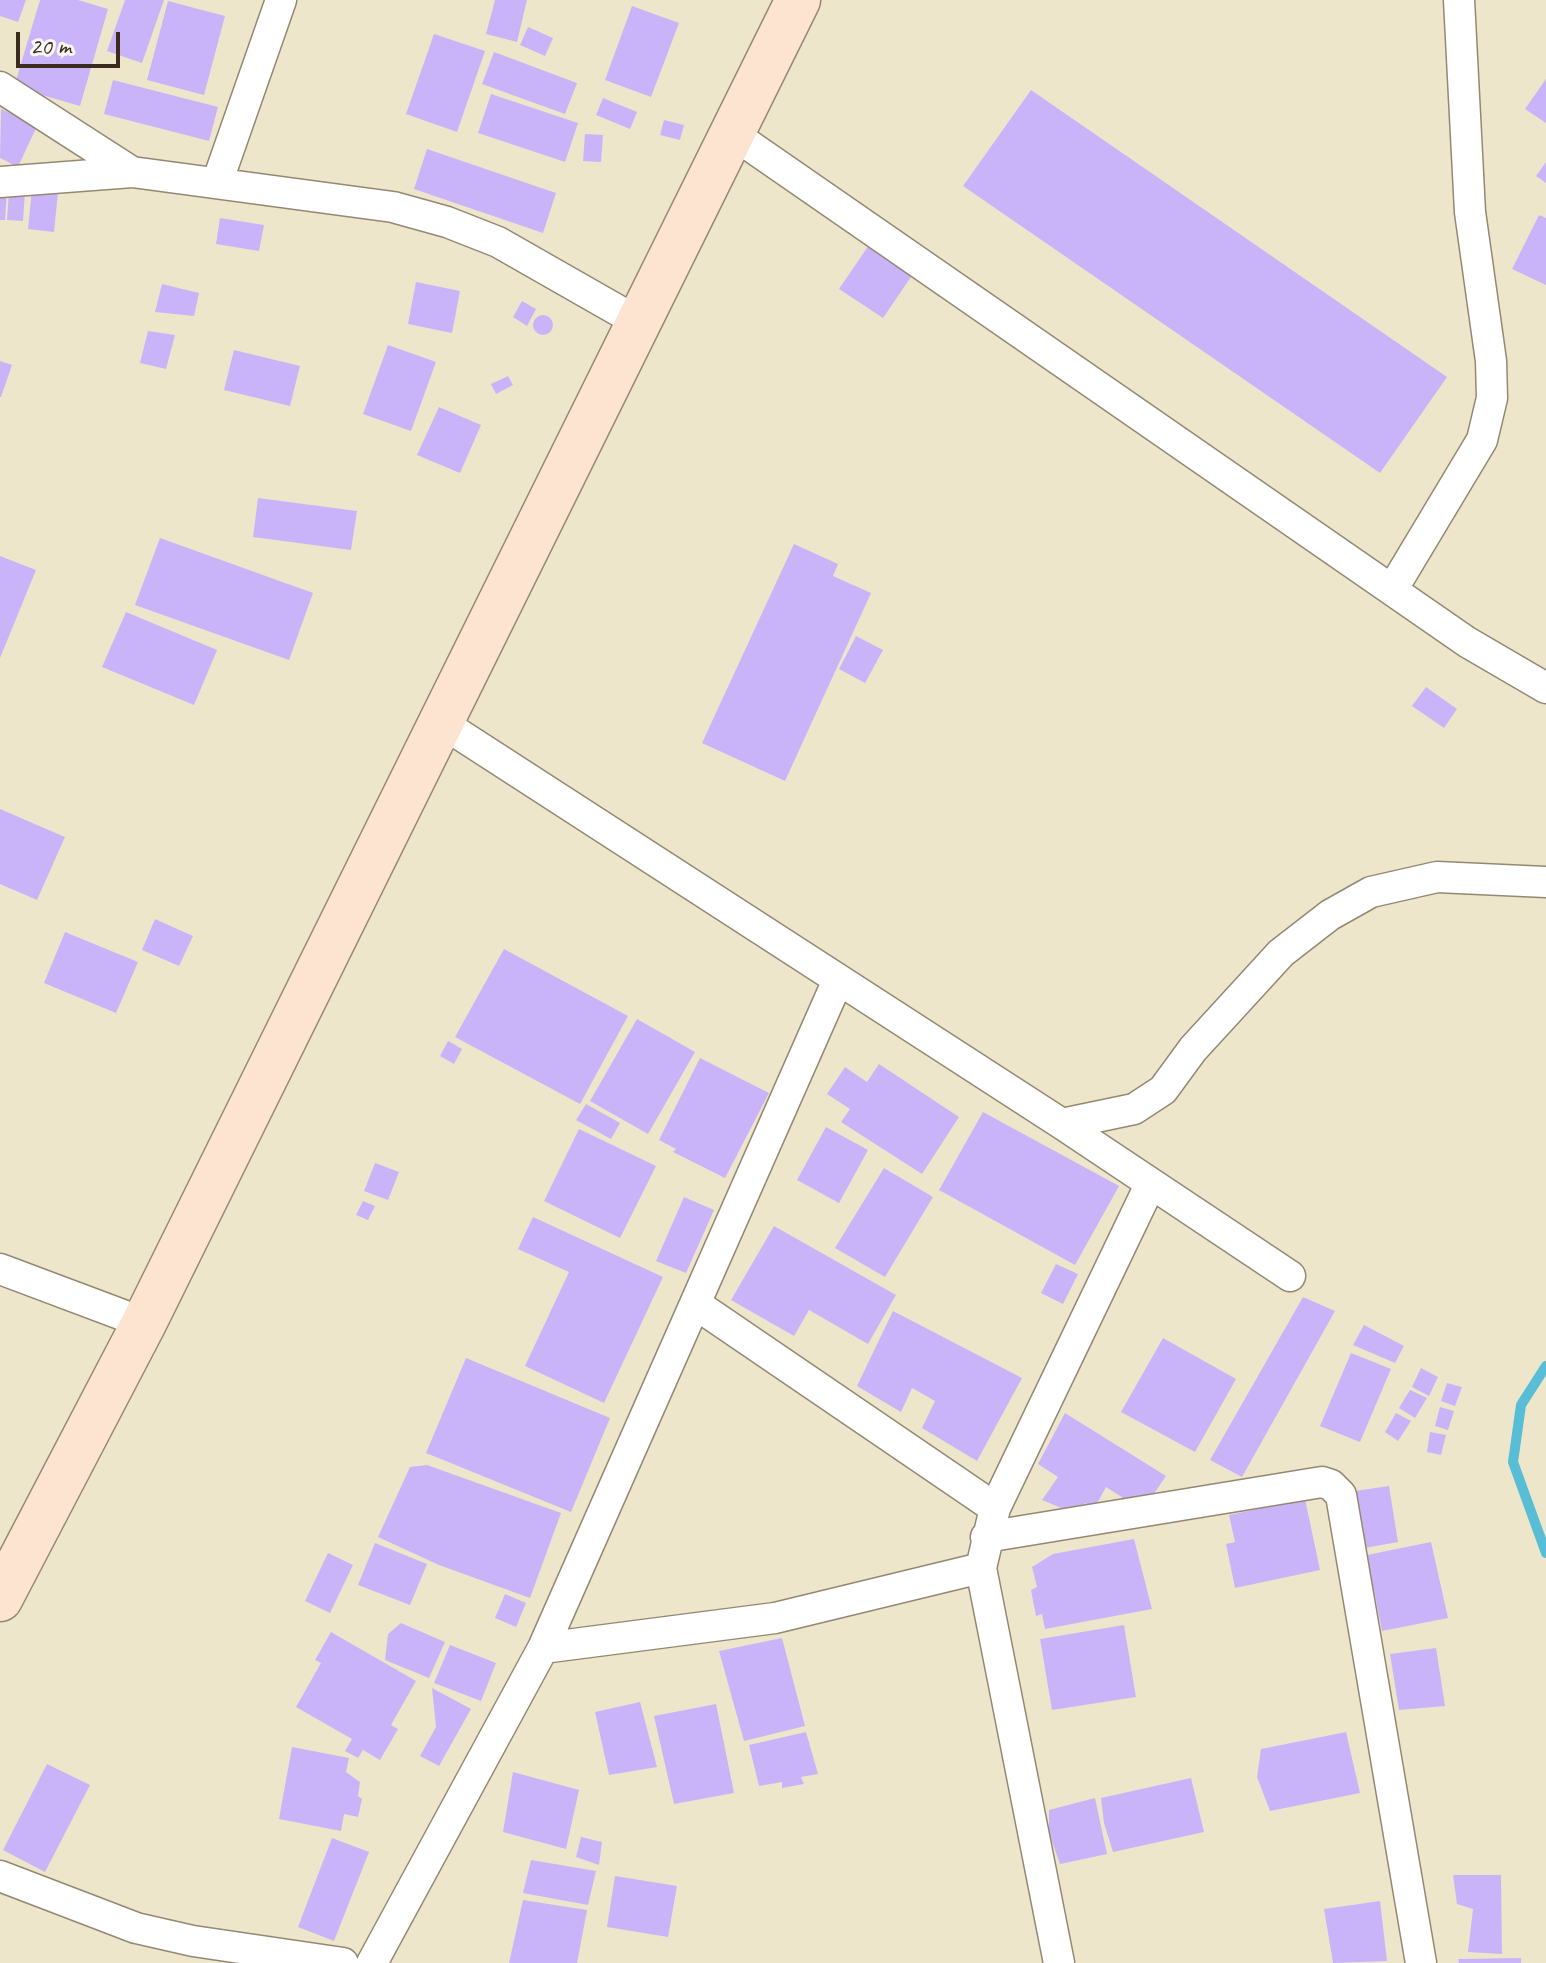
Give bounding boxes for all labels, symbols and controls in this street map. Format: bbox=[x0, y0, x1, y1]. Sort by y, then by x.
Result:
scale bar bbox=[20, 16, 124, 66]
text: 20 m bbox=[30, 31, 71, 61]

